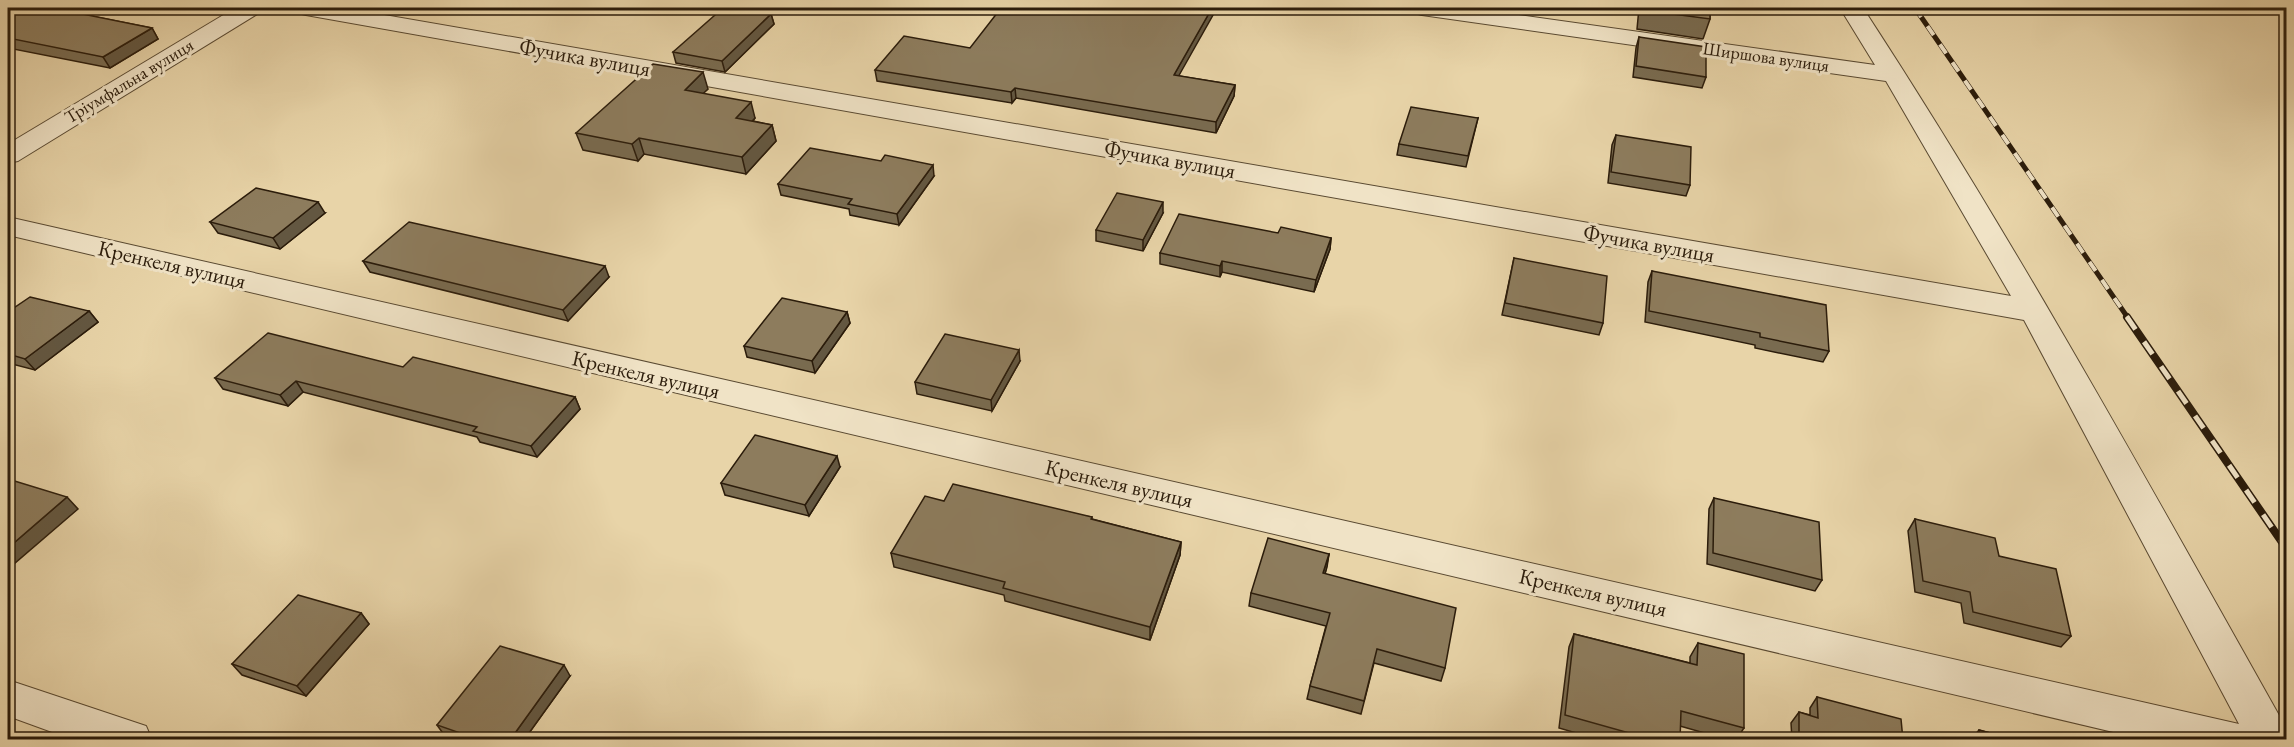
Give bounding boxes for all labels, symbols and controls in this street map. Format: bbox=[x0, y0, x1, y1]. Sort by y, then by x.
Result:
street label: Фучика вулиця bbox=[517, 32, 653, 83]
street label: Тріумфальна вулиця bbox=[60, 33, 197, 128]
street label: Ширшова вулиця bbox=[1701, 36, 1831, 77]
street label: Фучика вулиця bbox=[1102, 134, 1238, 185]
street label: Фучика вулиця bbox=[1581, 218, 1717, 269]
street label: Кренкеля вулиця bbox=[95, 233, 249, 296]
street label: Кренкеля вулиця bbox=[569, 343, 723, 406]
street label: Кренкеля вулиця bbox=[1042, 452, 1196, 515]
street label: Кренкеля вулиця bbox=[1516, 561, 1670, 624]

